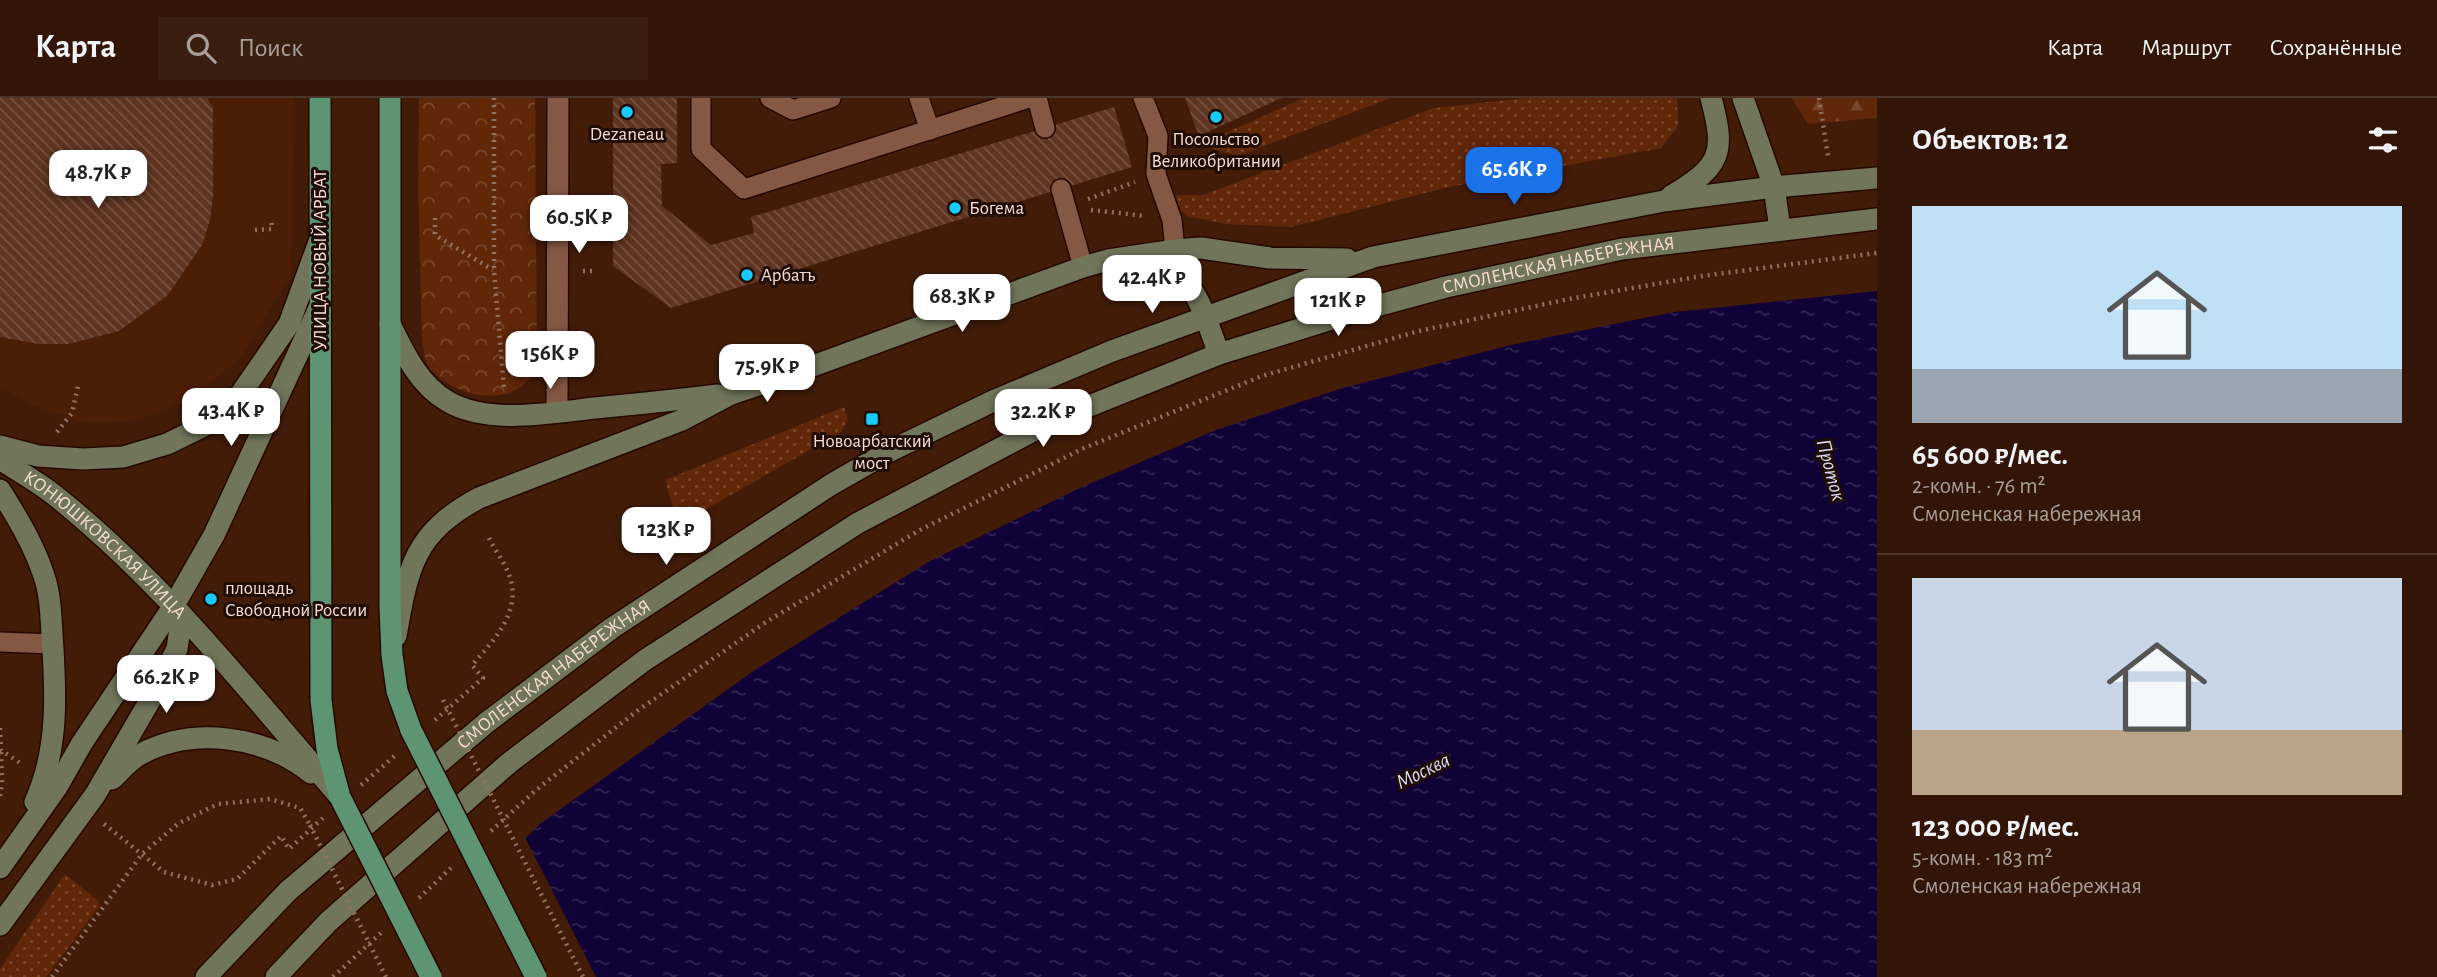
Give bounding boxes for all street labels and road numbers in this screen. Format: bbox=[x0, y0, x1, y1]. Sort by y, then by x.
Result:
street label: УЛИЦА НОВЫЙ АРБАТ bbox=[310, 169, 330, 351]
street label: СМОЛЕНСКАЯ НАБЕРЕЖНАЯ bbox=[1440, 233, 1676, 297]
street label: КОНЮШКОВСКАЯ УЛИЦА bbox=[20, 467, 190, 622]
street label: СМОЛЕНСКАЯ НАБЕРЕЖНАЯ bbox=[453, 596, 654, 753]

